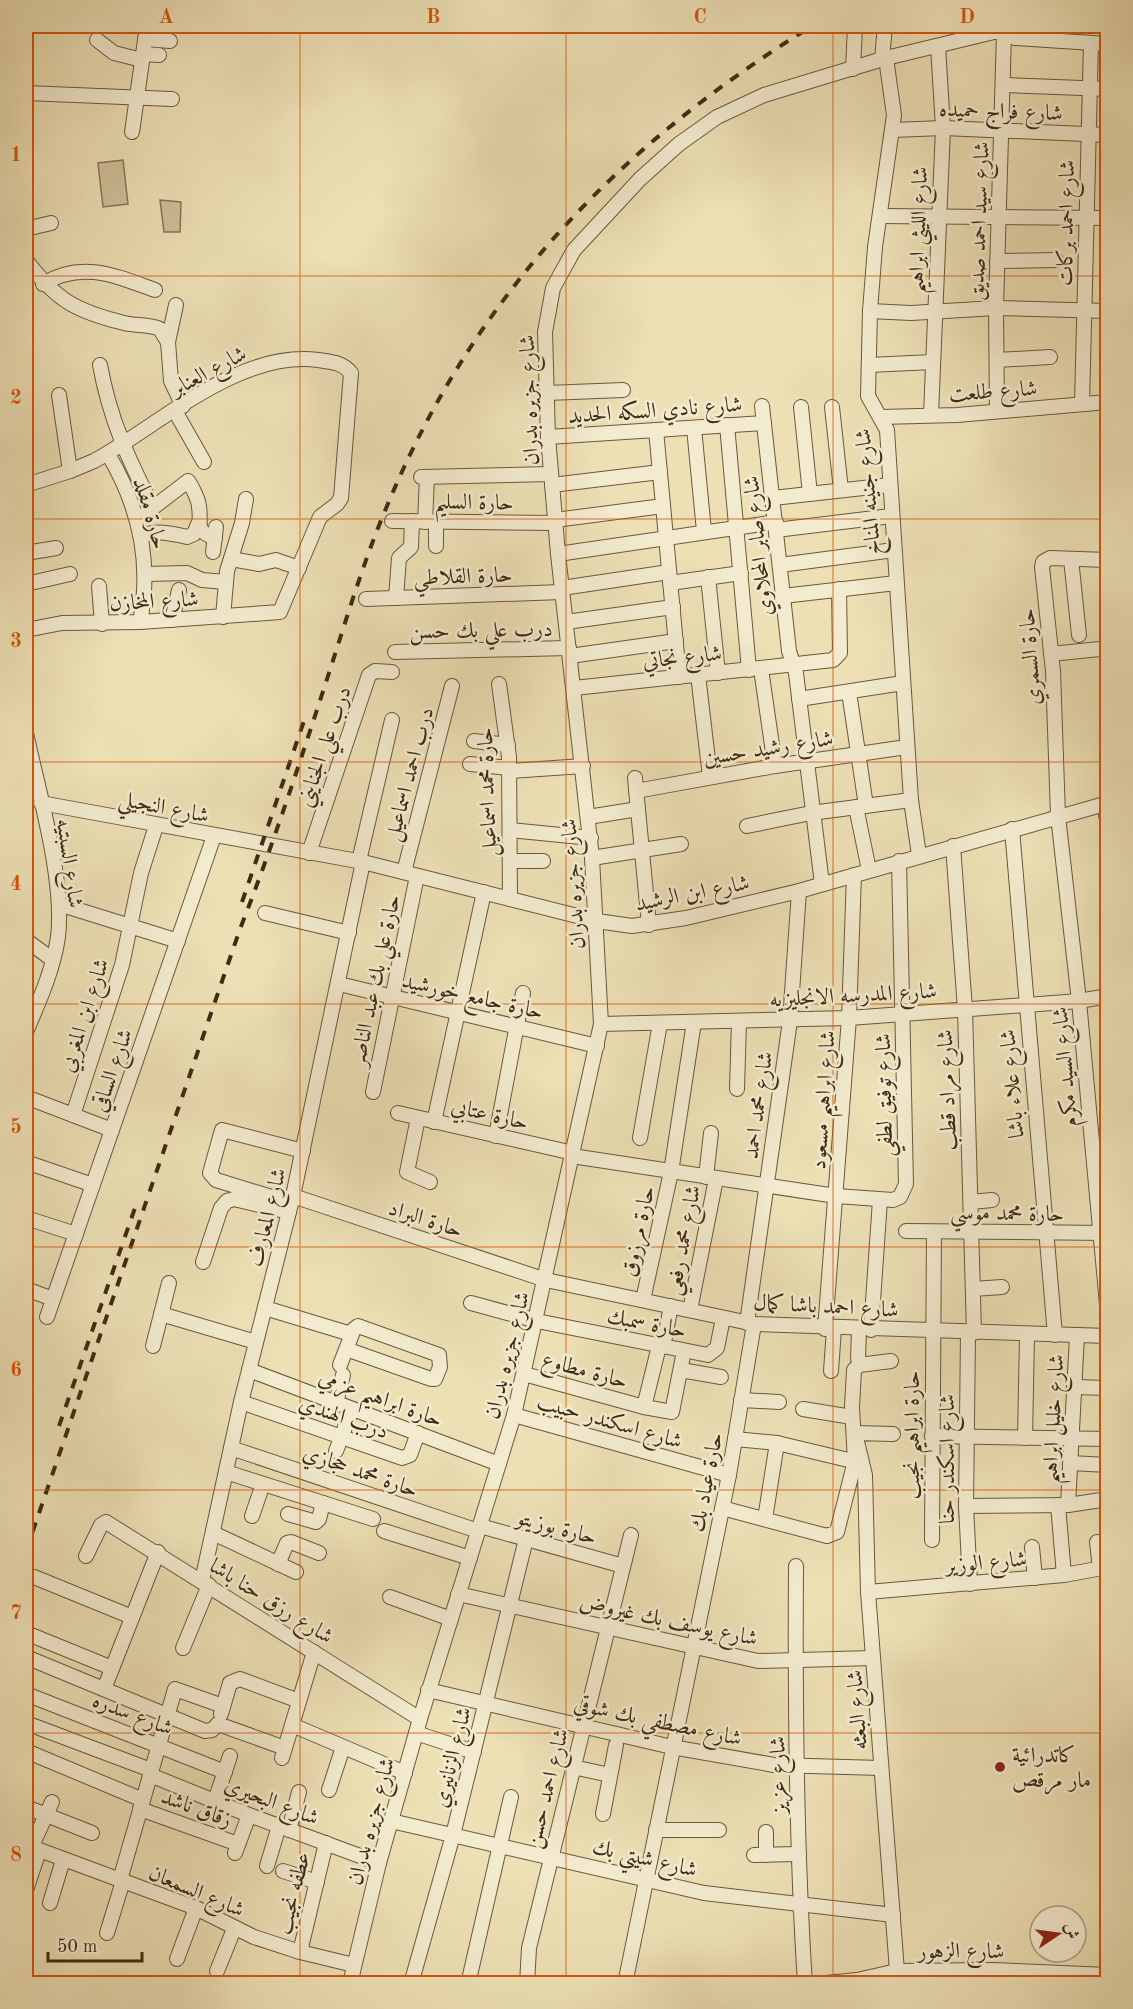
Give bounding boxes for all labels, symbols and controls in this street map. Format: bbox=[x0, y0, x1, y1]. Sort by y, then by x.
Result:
text: A bbox=[158, 8, 174, 28]
text: B bbox=[426, 8, 440, 28]
text: C bbox=[693, 8, 707, 28]
text: D bbox=[959, 8, 975, 28]
street label: شارع فراج حميده bbox=[938, 99, 1063, 132]
street label: شارع سيد احمد صديق bbox=[966, 141, 1000, 301]
text: 1 bbox=[10, 146, 22, 166]
street label: شارع احمد بركات bbox=[1054, 160, 1085, 287]
street label: شارع الليثي ابراهيم bbox=[906, 166, 941, 294]
street label: شارع جزيره بدران bbox=[517, 334, 549, 466]
street label: شارع العنابر bbox=[166, 343, 253, 407]
street label: شارع طلعت bbox=[948, 378, 1039, 412]
text: 2 bbox=[10, 389, 22, 409]
street label: شارع نادي السكه الحديد bbox=[567, 393, 743, 434]
street label: شارع جنينه المناخ bbox=[853, 427, 892, 556]
street label: شارع صابر المحلاوي bbox=[741, 474, 783, 617]
street label: حارة مقلد bbox=[128, 475, 171, 552]
street label: حارة السليم bbox=[434, 491, 514, 524]
street label: حارة القلاطي bbox=[413, 564, 513, 598]
street label: شارع المخازن bbox=[109, 589, 200, 621]
street label: حارة السمري bbox=[1017, 607, 1050, 706]
street label: درب علي بك حسن bbox=[409, 619, 553, 652]
text: 3 bbox=[10, 632, 22, 652]
street label: شارع نجاتي bbox=[641, 643, 724, 679]
street label: درب علي الجنايني bbox=[294, 684, 364, 813]
street label: درب احمد اسماعيل bbox=[381, 705, 441, 845]
street label: حارة محمد اسماعيل bbox=[475, 727, 504, 857]
street label: شارع رشيد حسين bbox=[702, 728, 836, 776]
street label: شارع النجيلي bbox=[115, 788, 211, 836]
street label: شارع السبتيه bbox=[46, 817, 86, 910]
street label: شارع جزيره بدران bbox=[558, 817, 596, 950]
street label: شارع ابن الرشيد bbox=[633, 872, 753, 922]
text: 4 bbox=[10, 875, 22, 895]
street label: حارة علي بك عبد الناصر bbox=[347, 893, 414, 1072]
street label: شارع ابن المغربي bbox=[56, 956, 119, 1077]
street label: حارة جامع خورشيد bbox=[398, 970, 545, 1031]
street label: شارع المدرسه الانجليزيه bbox=[769, 981, 938, 1017]
street label: شارع السيد مكرم bbox=[1049, 1005, 1089, 1128]
street label: شارع الساقي bbox=[88, 1026, 143, 1117]
street label: شارع علاء باشا bbox=[997, 1028, 1035, 1139]
street label: شارع مراد قطب bbox=[935, 1029, 967, 1151]
street label: شارع ابراهيم مسعود bbox=[808, 1030, 849, 1171]
street label: شارع توفيق لطفي bbox=[873, 1033, 907, 1157]
street label: شارع محمد احمد bbox=[741, 1050, 783, 1161]
street label: حارة عتابي bbox=[447, 1095, 530, 1140]
text: 5 bbox=[10, 1117, 22, 1138]
street label: شارع المعارف bbox=[245, 1166, 297, 1270]
street label: حارة مرزوق bbox=[619, 1184, 662, 1279]
street label: شارع محمد رفعي bbox=[663, 1184, 713, 1299]
street label: حارة البراد bbox=[385, 1198, 465, 1243]
street label: حارة محمد موسي bbox=[950, 1202, 1064, 1234]
street label: شارع جزيره بدران bbox=[481, 1289, 540, 1423]
street label: شارع احمد باشا كمال bbox=[752, 1291, 899, 1328]
street label: حارة سمبك bbox=[605, 1306, 688, 1343]
street label: حارة مطاوع bbox=[538, 1349, 630, 1399]
street label: شارع خليل ابراهيم bbox=[1040, 1354, 1077, 1485]
text: 6 bbox=[10, 1361, 22, 1381]
street label: حارة ابراهيم عزمي bbox=[313, 1366, 445, 1440]
street label: حارة ابراهيم نجيب bbox=[902, 1371, 933, 1499]
street label: شارع اسكندر حبيب bbox=[533, 1390, 685, 1459]
street label: درب الهندي bbox=[294, 1392, 391, 1448]
street label: شارع اسكندر حنا bbox=[936, 1394, 965, 1524]
street label: حارة عياد بك bbox=[687, 1431, 728, 1534]
street label: حارة محمد حجازي bbox=[298, 1442, 421, 1507]
street label: حارة بوزيتو bbox=[512, 1506, 599, 1550]
street label: شارع الوزير bbox=[943, 1548, 1028, 1584]
street label: شارع رزق حنا باشا bbox=[202, 1555, 337, 1653]
street label: شارع يوسف بك غيروض bbox=[576, 1591, 760, 1656]
text: 7 bbox=[10, 1604, 22, 1624]
street label: شارع البعثه bbox=[844, 1669, 878, 1751]
street label: شارع سدره bbox=[87, 1690, 175, 1746]
street label: شارع مصطفي بك شوقي bbox=[570, 1692, 744, 1760]
street label: شارع الزنانيري bbox=[430, 1705, 482, 1811]
street label: شارع احمد حسن bbox=[522, 1727, 579, 1852]
street label: شارع عزيز bbox=[767, 1736, 797, 1816]
place label: كاتدرائية مار مرقص bbox=[1012, 1744, 1091, 1795]
street label: شارع جزيره بدران bbox=[344, 1756, 405, 1889]
marker: كاتدرائية مار مرقص bbox=[993, 1760, 1007, 1774]
street label: شارع البحيري bbox=[219, 1774, 321, 1835]
street label: زقاق ناشد bbox=[158, 1786, 235, 1833]
street label: شارع شيتي بك bbox=[588, 1836, 699, 1889]
text: 8 bbox=[10, 1846, 22, 1866]
street label: عطفه نجيب bbox=[273, 1850, 317, 1938]
street label: شارع السمعان bbox=[143, 1862, 247, 1927]
north arrow bbox=[1028, 1904, 1088, 1964]
text: ش bbox=[1061, 1922, 1080, 1941]
scale bar bbox=[48, 1925, 142, 1963]
text: 50 m bbox=[57, 1938, 97, 1956]
street label: شارع الزهور bbox=[916, 1941, 1004, 1969]

